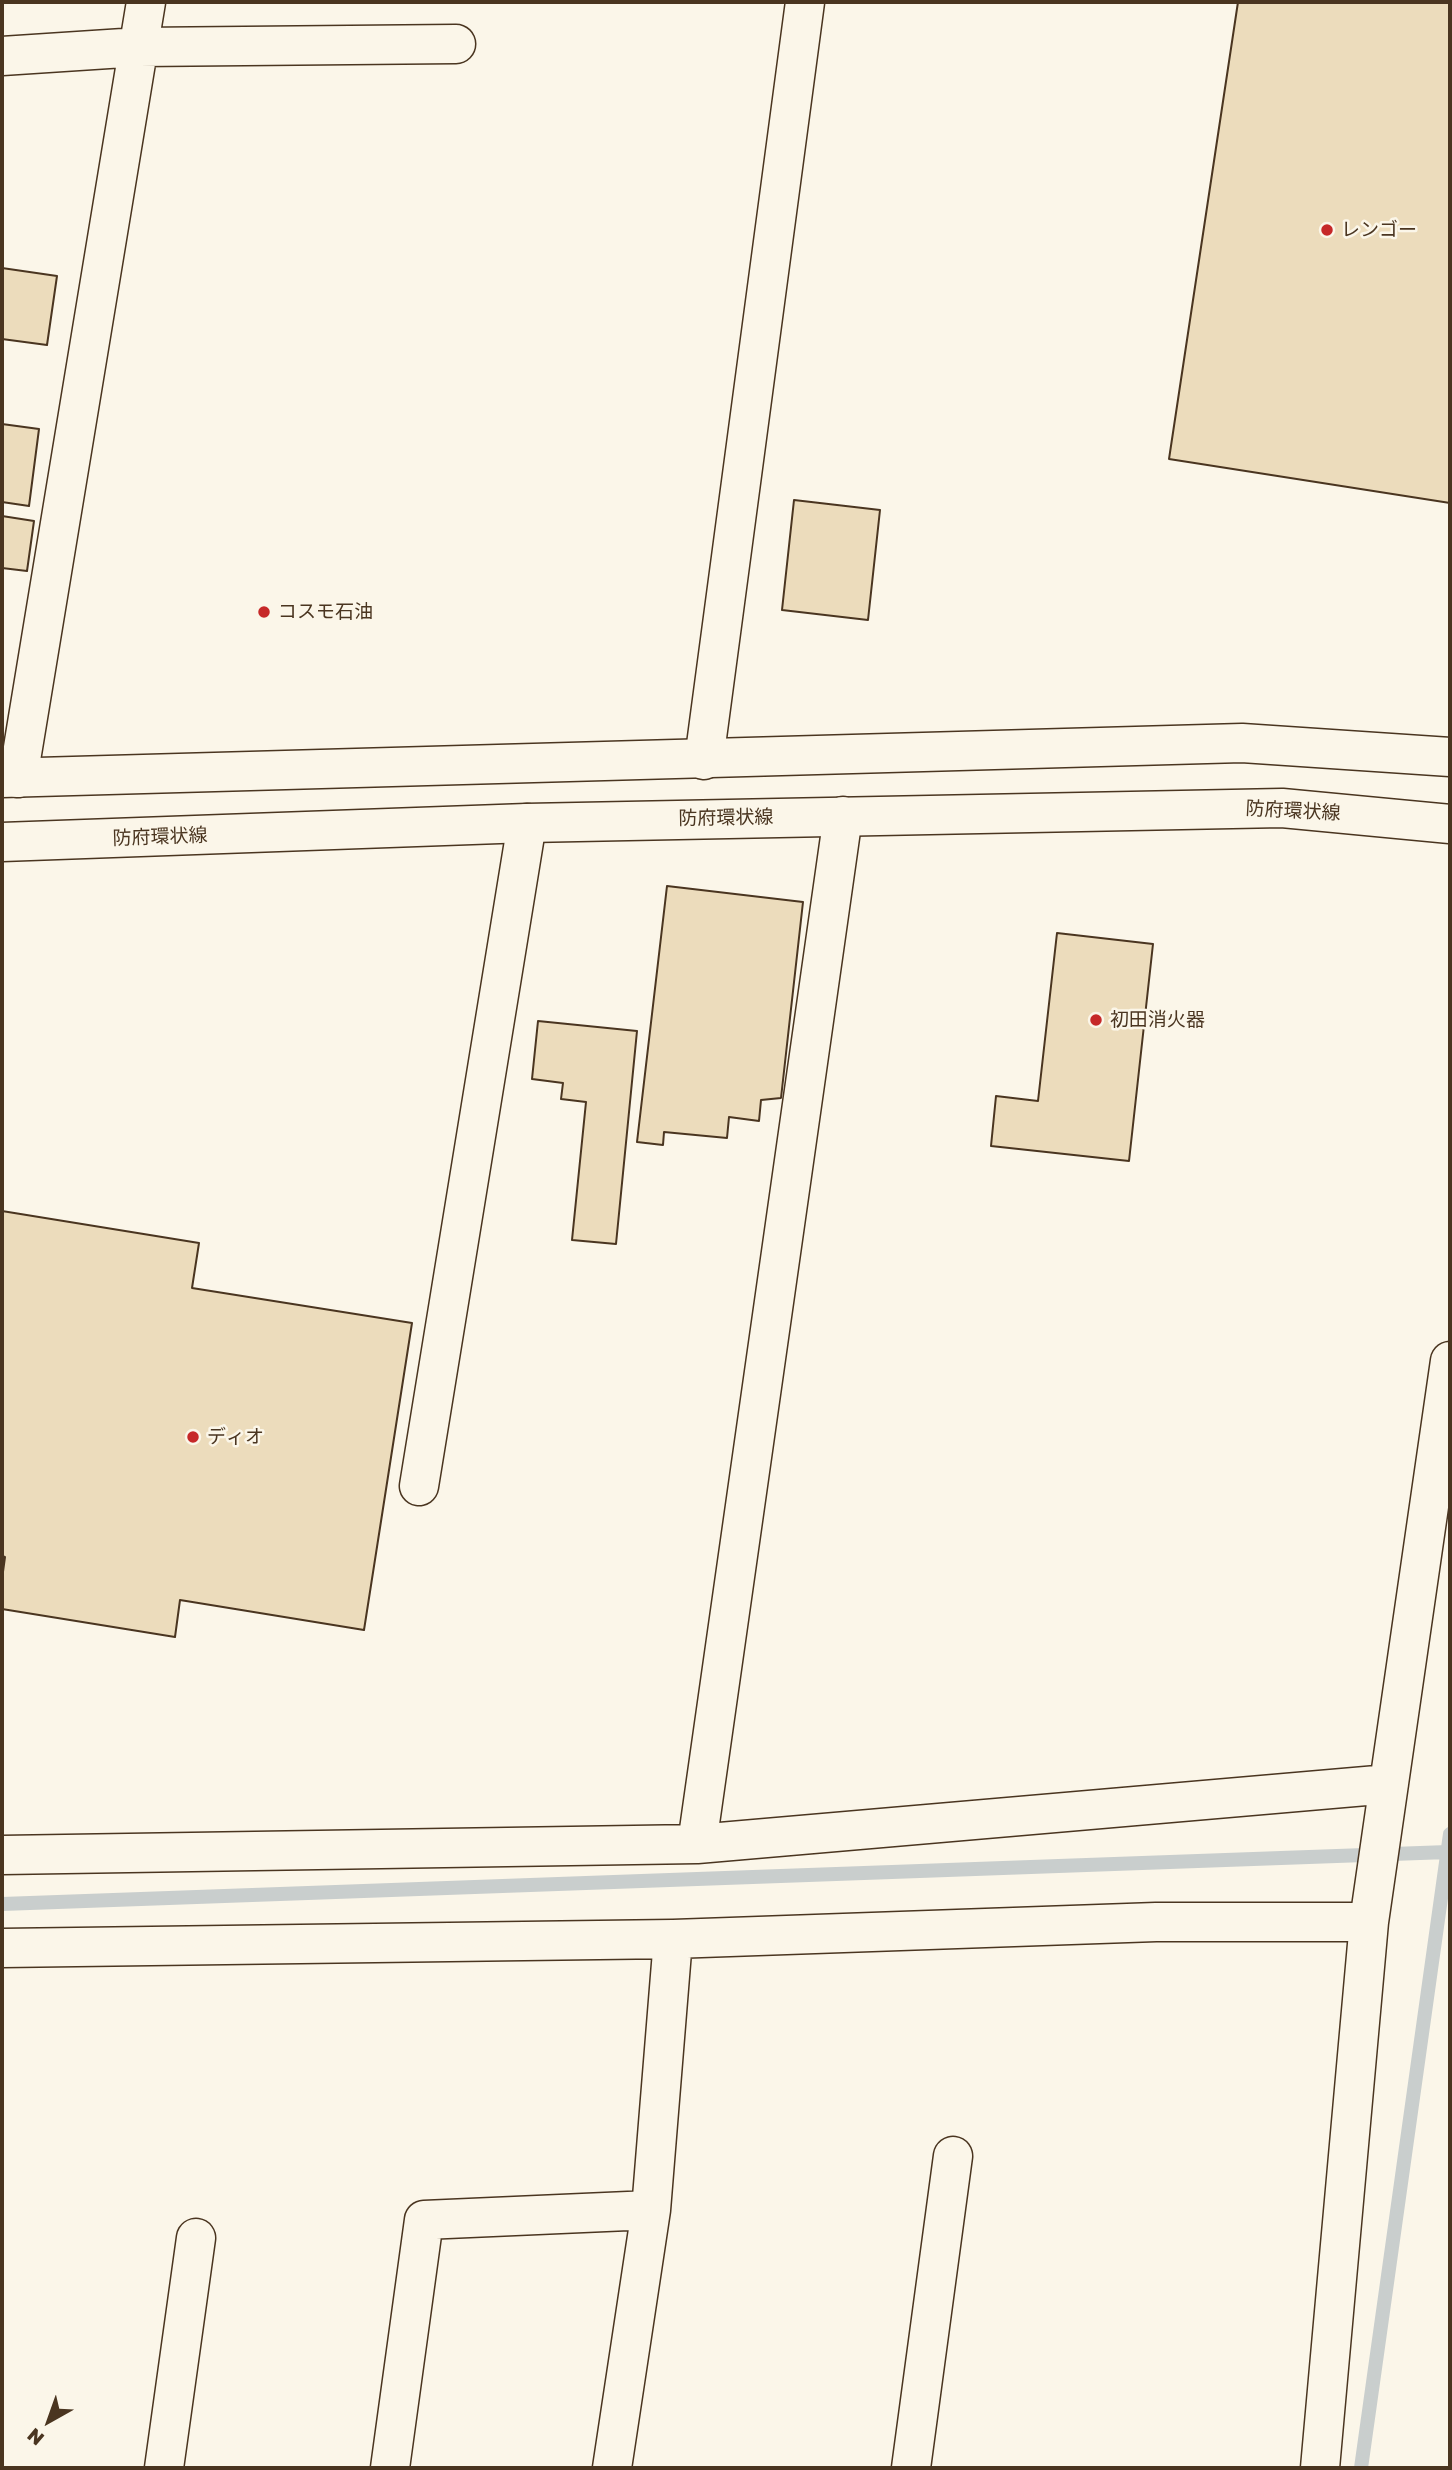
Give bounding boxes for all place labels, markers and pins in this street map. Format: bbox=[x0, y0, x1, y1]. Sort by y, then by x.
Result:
place label: レンゴー bbox=[1341, 219, 1417, 241]
marker: レンゴー bbox=[1319, 222, 1335, 238]
place label: コスモ石油 bbox=[278, 601, 373, 623]
marker: コスモ石油 bbox=[256, 604, 272, 620]
place label: 初田消火器 bbox=[1110, 1009, 1205, 1031]
marker: 初田消火器 bbox=[1088, 1012, 1104, 1028]
place label: ディオ bbox=[207, 1426, 264, 1448]
marker: ディオ bbox=[185, 1429, 201, 1445]

